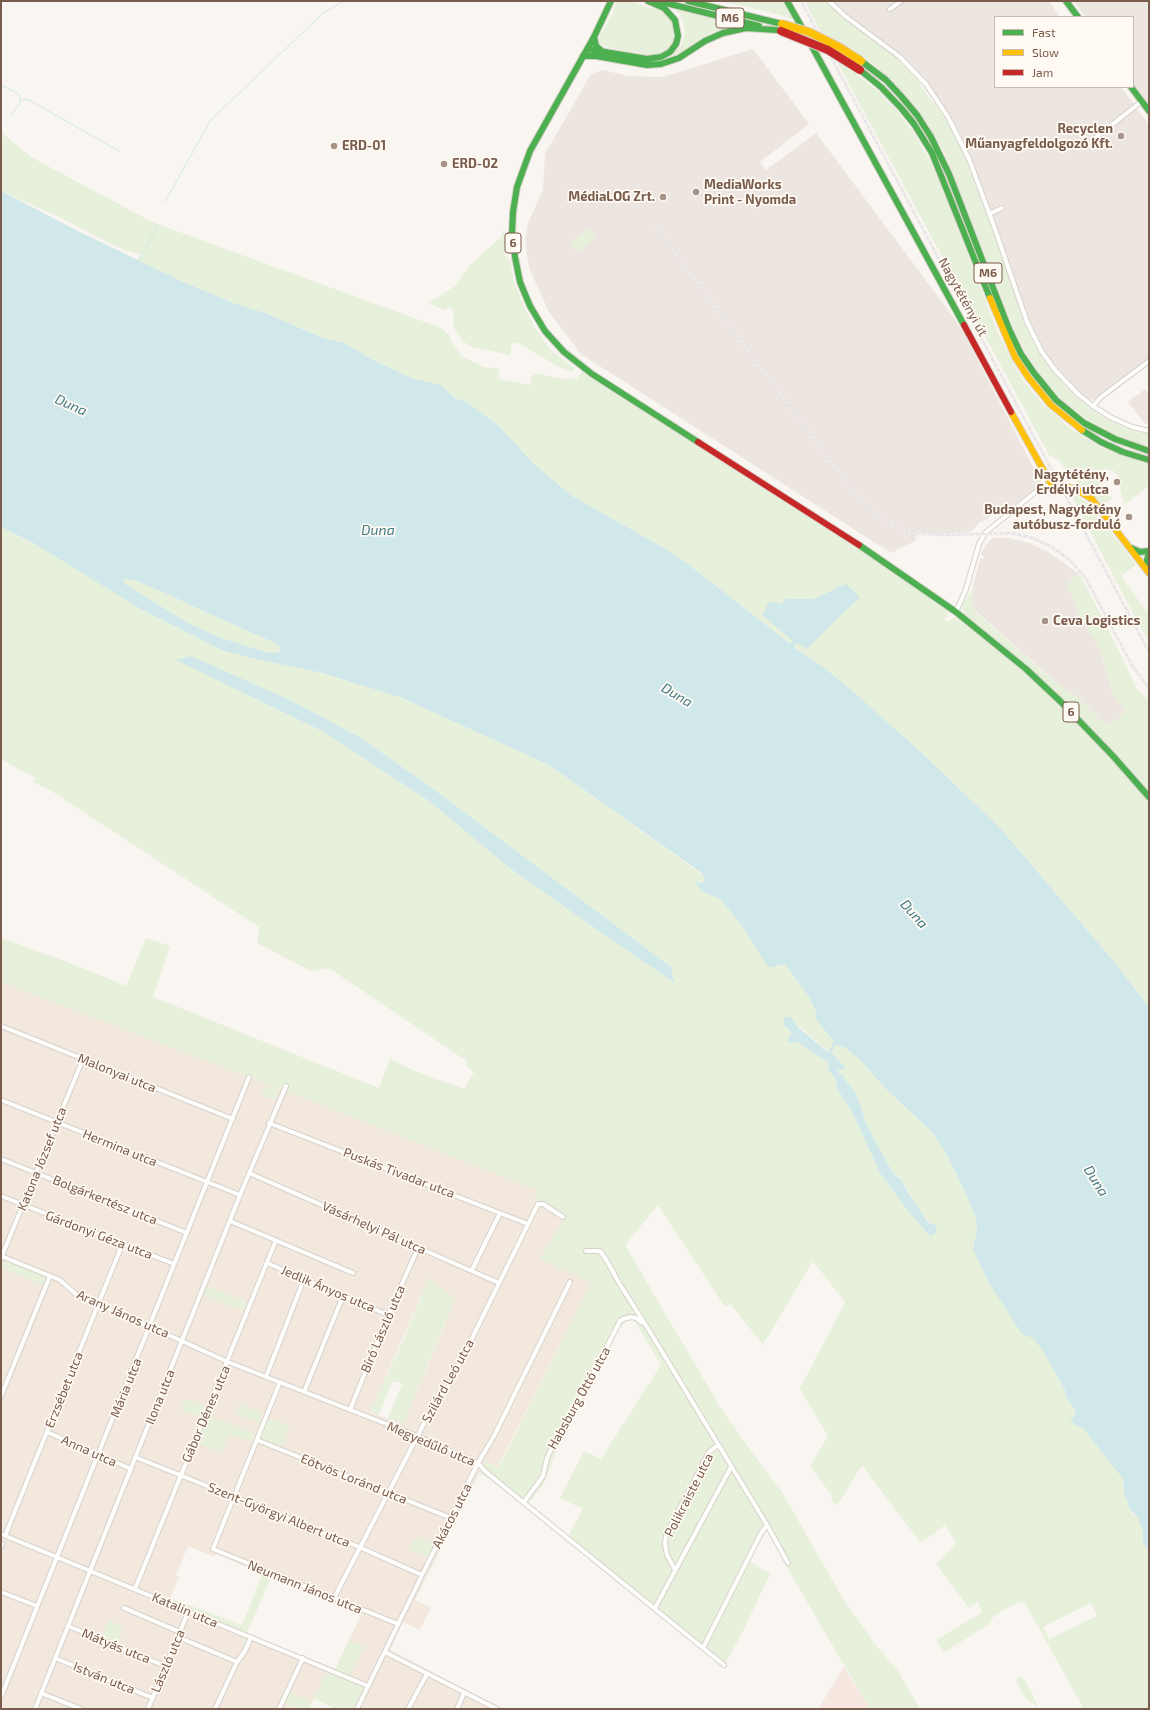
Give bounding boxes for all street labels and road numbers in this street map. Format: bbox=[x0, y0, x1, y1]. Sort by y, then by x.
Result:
road number: M6 bbox=[716, 8, 744, 28]
road number: 6 bbox=[505, 233, 521, 253]
street label: Nagytétényi út bbox=[935, 255, 991, 339]
road number: M6 bbox=[974, 263, 1002, 283]
road number: 6 bbox=[1063, 702, 1079, 722]
street label: Malonyai utca bbox=[75, 1050, 159, 1096]
street label: Katona József utca bbox=[14, 1105, 70, 1213]
street label: Hermina utca bbox=[80, 1126, 160, 1170]
street label: Puskás Tivadar utca bbox=[341, 1145, 457, 1201]
street label: Bolgárkertész utca bbox=[50, 1172, 160, 1228]
street label: Vásárhelyi Pál utca bbox=[320, 1198, 428, 1258]
street label: Gárdonyi Géza utca bbox=[43, 1207, 155, 1263]
street label: Jedlik Ányos utca bbox=[279, 1262, 377, 1316]
street label: Bíró László utca bbox=[358, 1283, 408, 1375]
street label: Arany János utca bbox=[74, 1287, 172, 1341]
street label: Szilárd Leó utca bbox=[419, 1336, 477, 1426]
street label: Habsburg Ottó utca bbox=[544, 1344, 614, 1452]
street label: Erzsébet utca bbox=[42, 1350, 86, 1430]
street label: Mária utca bbox=[107, 1356, 145, 1420]
street label: Gábor Dénes utca bbox=[179, 1363, 233, 1465]
street label: Ilona utca bbox=[142, 1367, 178, 1427]
street label: Megyedűlő utca bbox=[385, 1418, 477, 1470]
street label: Anna utca bbox=[59, 1432, 119, 1470]
street label: Eötvös Loránd utca bbox=[298, 1451, 410, 1507]
street label: Polikraiste utca bbox=[661, 1451, 717, 1539]
street label: Szent-Györgyi Albert utca bbox=[206, 1479, 352, 1551]
street label: Akácos utca bbox=[429, 1481, 475, 1551]
street label: Neumann János utca bbox=[246, 1557, 364, 1617]
street label: Katalin utca bbox=[150, 1589, 220, 1631]
street label: Mátyás utca bbox=[79, 1625, 153, 1667]
street label: László utca bbox=[148, 1627, 188, 1695]
street label: István utca bbox=[71, 1659, 137, 1697]

